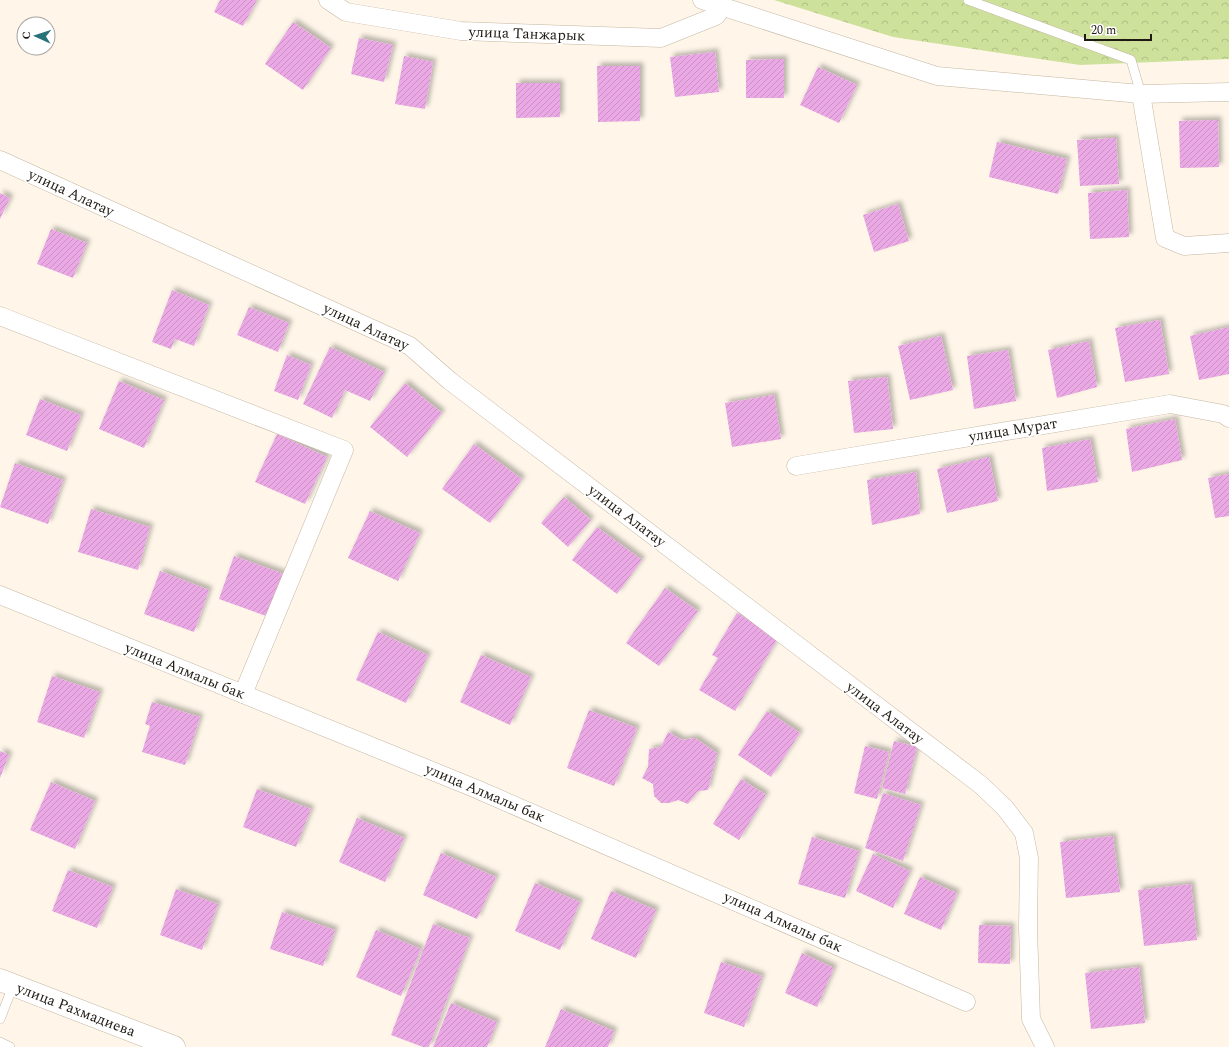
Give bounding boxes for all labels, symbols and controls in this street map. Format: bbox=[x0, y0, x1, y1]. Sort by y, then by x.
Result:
north arrow bbox=[16, 16, 56, 56]
scale bar bbox=[1085, 16, 1151, 42]
street label: улица Танжарык bbox=[467, 20, 586, 48]
text: 20 m bbox=[1091, 21, 1116, 40]
text: С bbox=[18, 31, 35, 40]
street label: улица Алатау bbox=[23, 163, 118, 223]
street label: улица Алатау bbox=[318, 297, 413, 357]
street label: улица Мурат bbox=[966, 412, 1059, 448]
street label: улица Алатау bbox=[582, 478, 671, 553]
street label: улица Алмалы бак bbox=[120, 636, 249, 706]
street label: улица Алатау bbox=[840, 675, 929, 750]
street label: улица Алмалы бак bbox=[421, 757, 548, 829]
street label: улица Алмалы бак bbox=[719, 885, 846, 959]
street label: улица Рахмадиева bbox=[12, 976, 139, 1044]

